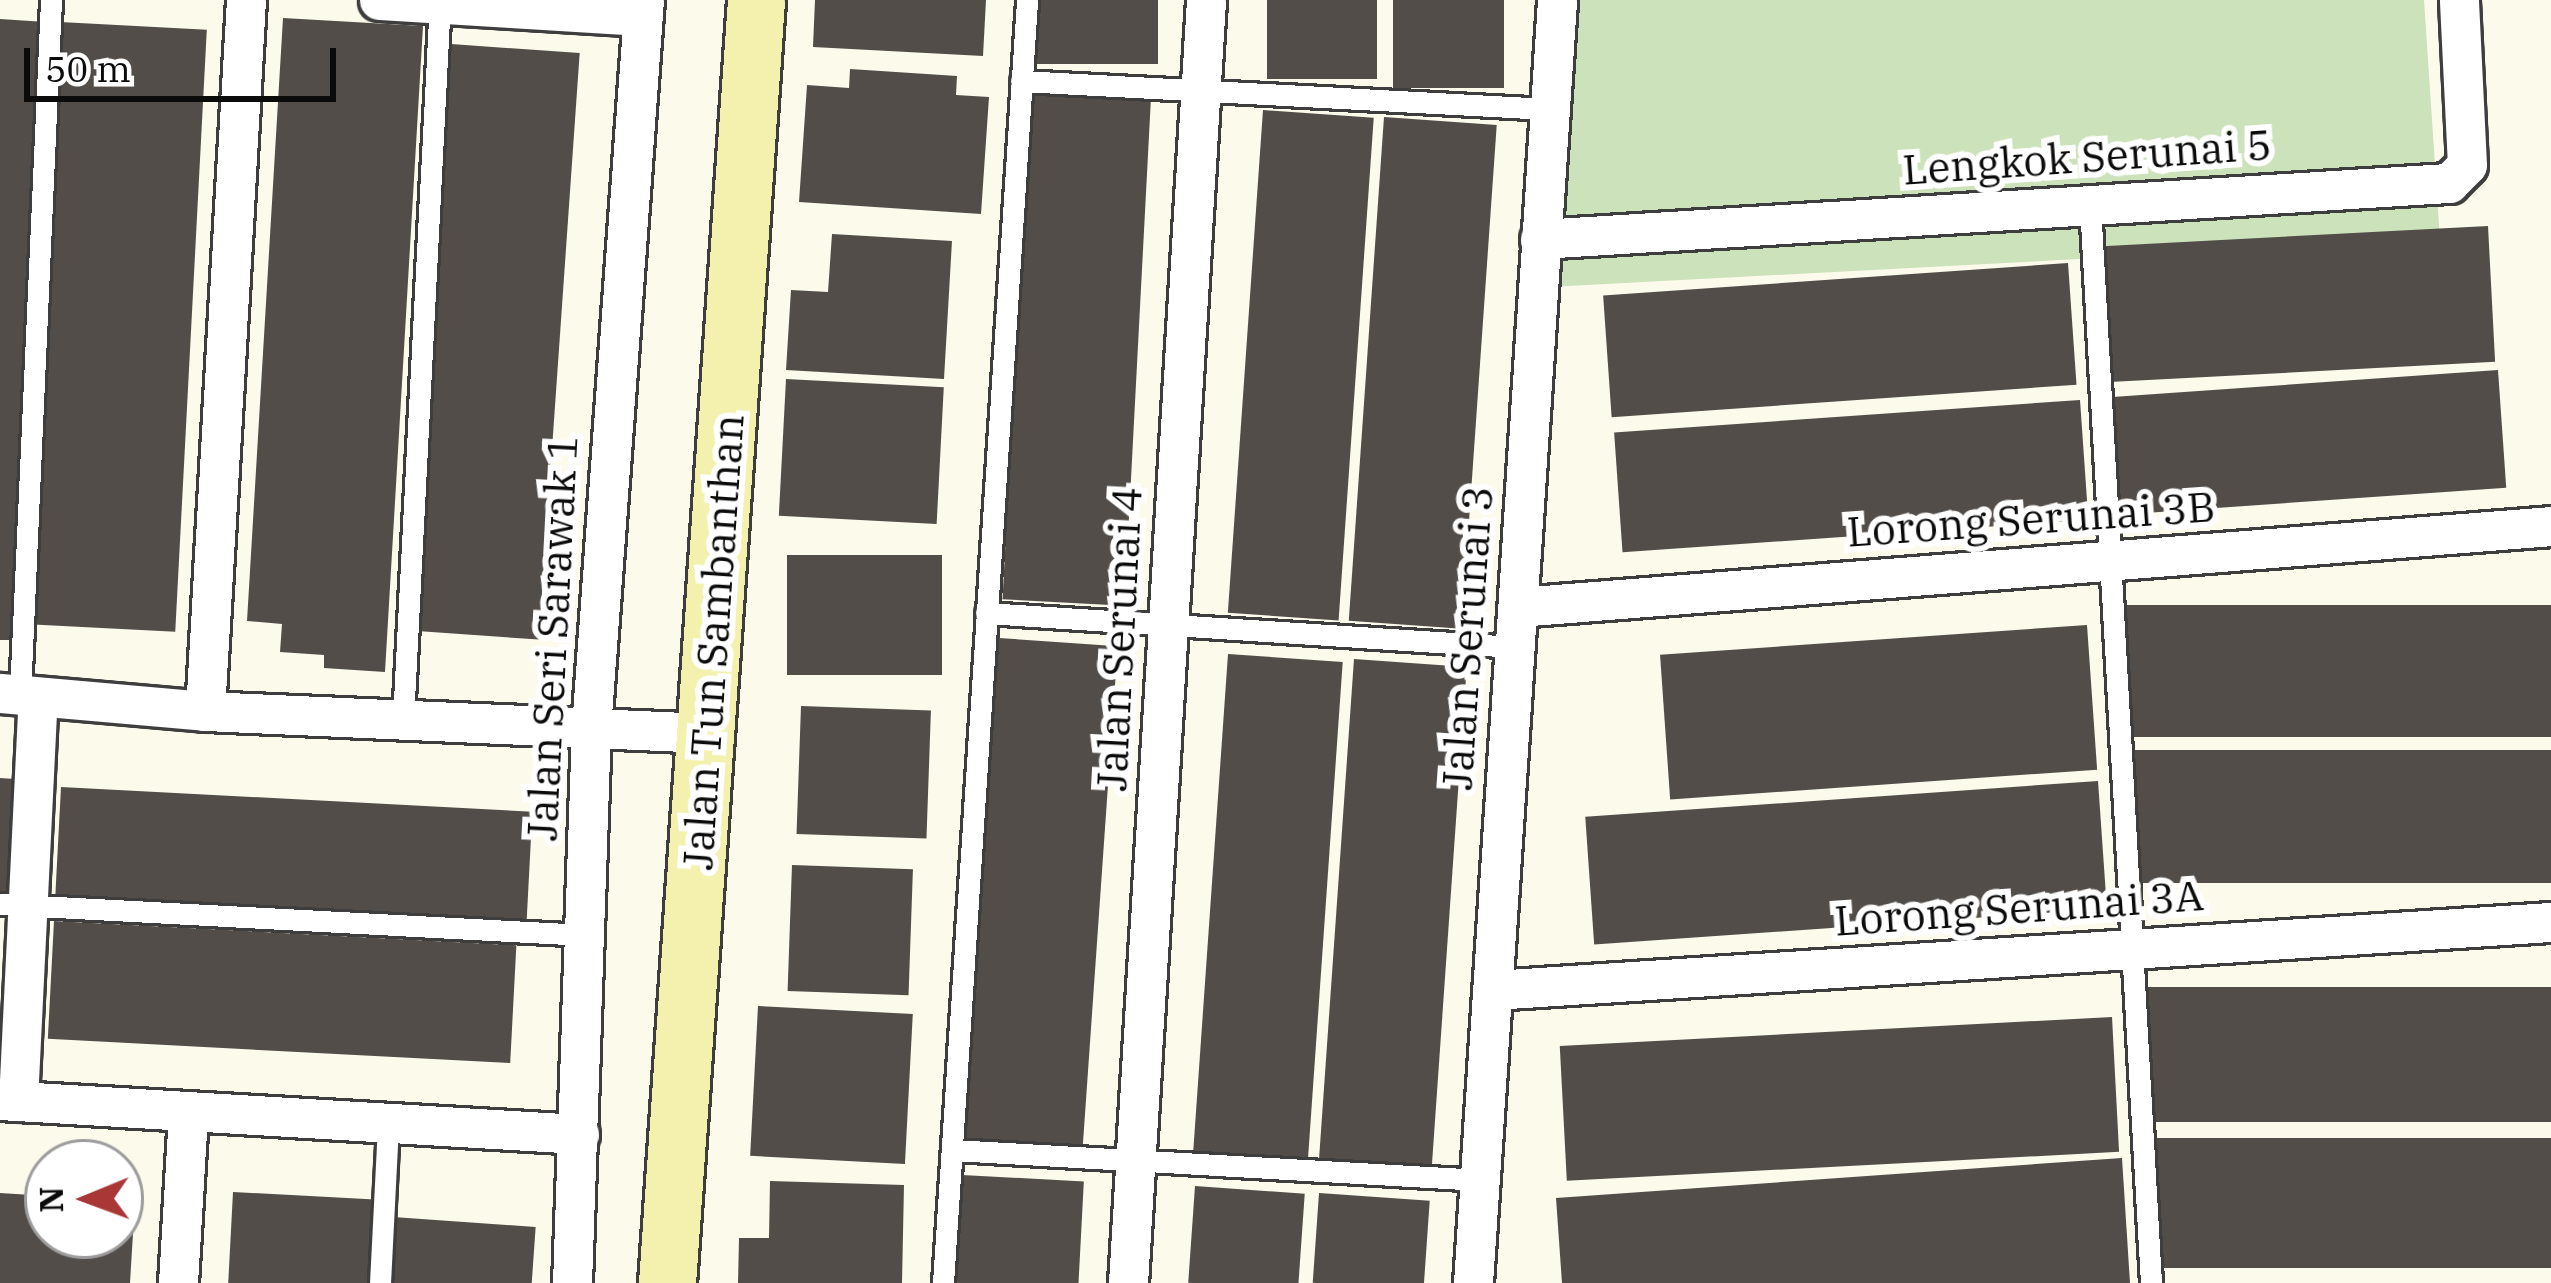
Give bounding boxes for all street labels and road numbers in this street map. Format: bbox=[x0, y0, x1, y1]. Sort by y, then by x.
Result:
street label: Lengkok Serunai 5 bbox=[1901, 119, 2273, 195]
street label: Jalan Tun Sambanthan bbox=[672, 412, 754, 872]
street label: Jalan Seri Sarawak 1 bbox=[516, 434, 588, 842]
street label: Lorong Serunai 3B bbox=[1845, 481, 2217, 557]
street label: Jalan Serunai 3 bbox=[1431, 484, 1503, 792]
street label: Jalan Serunai 4 bbox=[1086, 486, 1152, 792]
street label: Lorong Serunai 3A bbox=[1833, 870, 2205, 946]

